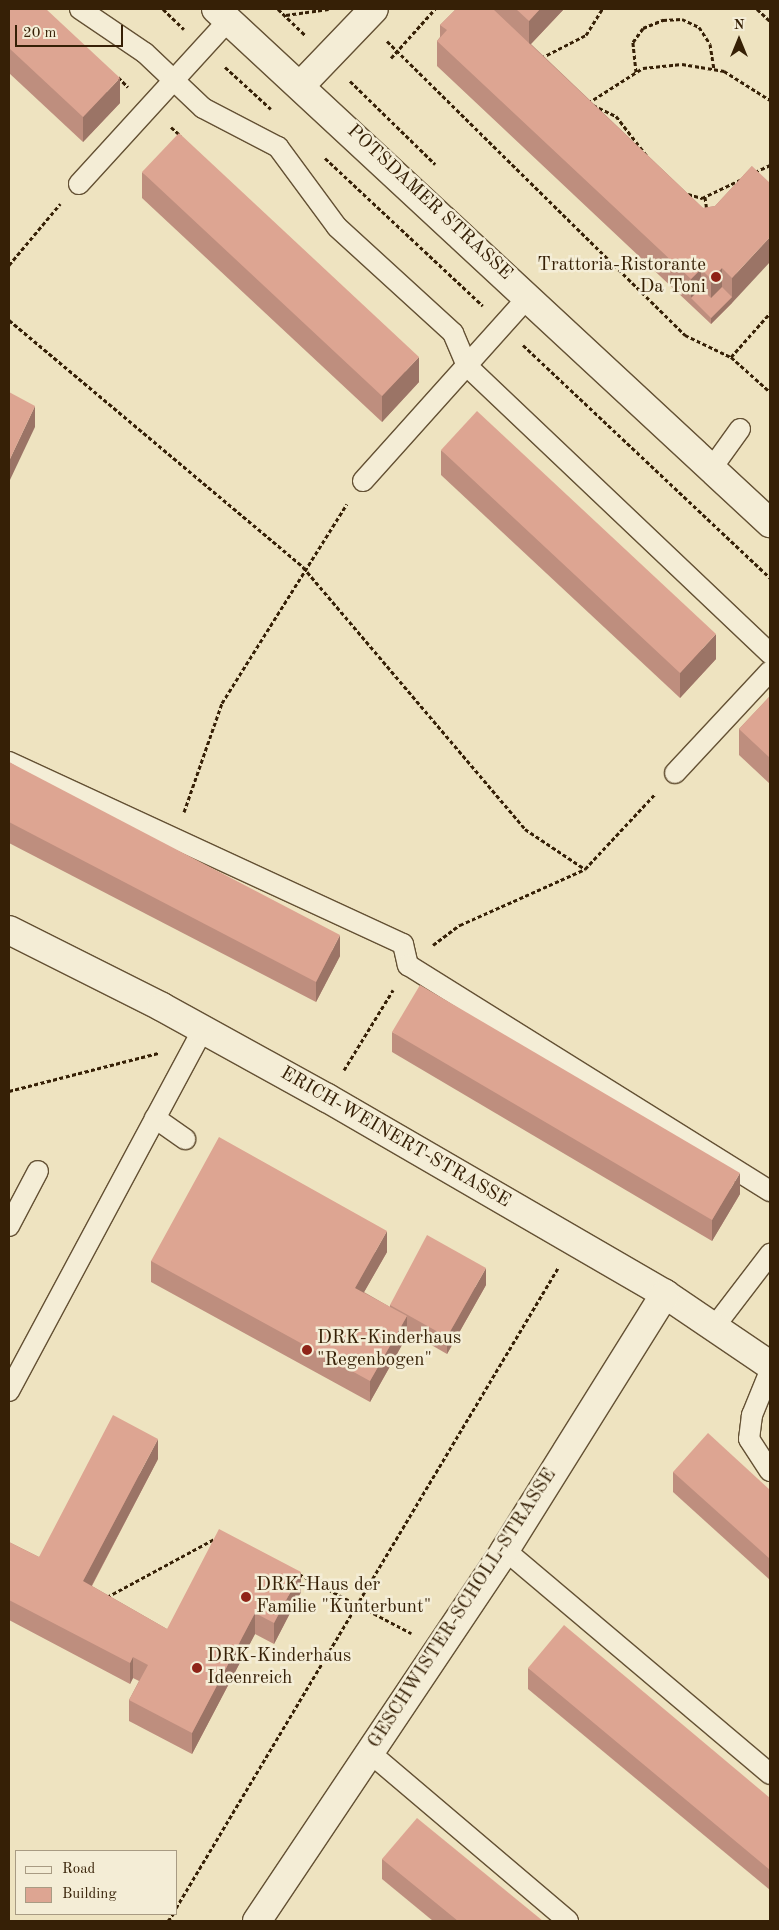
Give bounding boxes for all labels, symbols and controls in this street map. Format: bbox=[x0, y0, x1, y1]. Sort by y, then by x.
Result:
scale bar bbox=[18, 15, 125, 47]
north arrow bbox=[714, 15, 764, 65]
text: N bbox=[734, 18, 744, 32]
text: 20 m bbox=[23, 26, 57, 41]
street label: POTSDAMER STRASSE bbox=[342, 120, 516, 286]
place label: Trattoria-Ristorante Da Toni bbox=[537, 255, 706, 299]
marker: Trattoria-Ristorante Da Toni bbox=[710, 271, 722, 283]
street label: ERICH-WEINERT-STRASSE bbox=[276, 1063, 514, 1213]
place label: DRK-Kinderhaus "Regenbogen" bbox=[317, 1328, 461, 1372]
marker: DRK-Kinderhaus "Regenbogen" bbox=[301, 1344, 313, 1356]
street label: GESCHWISTER-SCHOLL-STRASSE bbox=[364, 1465, 562, 1753]
place label: DRK-Haus der Familie "Kunterbunt" bbox=[256, 1575, 431, 1619]
marker: DRK-Haus der Familie "Kunterbunt" bbox=[240, 1591, 252, 1603]
place label: DRK-Kinderhaus Ideenreich bbox=[207, 1646, 351, 1690]
marker: DRK-Kinderhaus Ideenreich bbox=[191, 1662, 203, 1674]
legend bbox=[15, 1850, 178, 1915]
text: Road bbox=[62, 1862, 95, 1877]
text: Building bbox=[62, 1887, 117, 1902]

